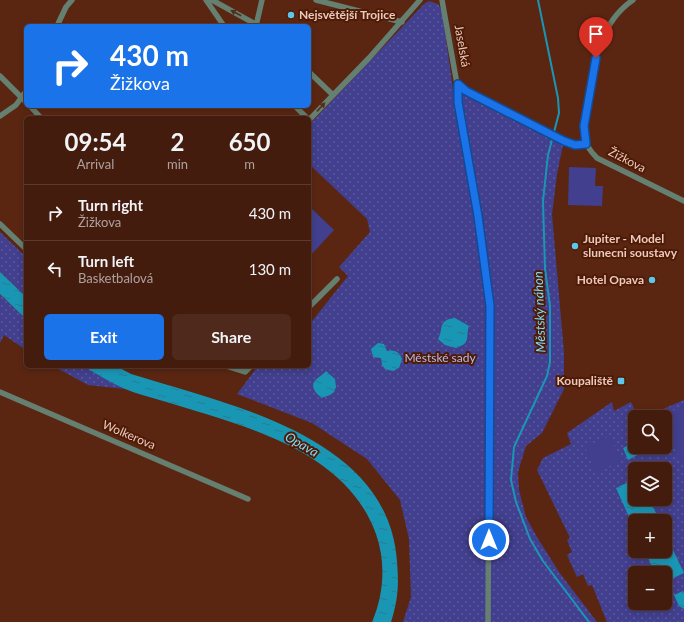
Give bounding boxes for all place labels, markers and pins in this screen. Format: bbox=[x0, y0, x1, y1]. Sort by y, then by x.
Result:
place label: Nejsvětější Trojice bbox=[299, 7, 396, 22]
marker: Nejsvětější Trojice bbox=[286, 10, 296, 20]
pin bbox=[579, 17, 613, 58]
place label: Jupiter - Model slunecni soustavy bbox=[583, 231, 678, 260]
marker: Jupiter - Model slunecni soustavy bbox=[570, 241, 580, 251]
place label: Hotel Opava bbox=[577, 272, 644, 287]
marker: Hotel Opava bbox=[647, 275, 657, 285]
place label: Koupaliště bbox=[557, 373, 614, 388]
marker: Koupaliště bbox=[616, 376, 626, 386]

